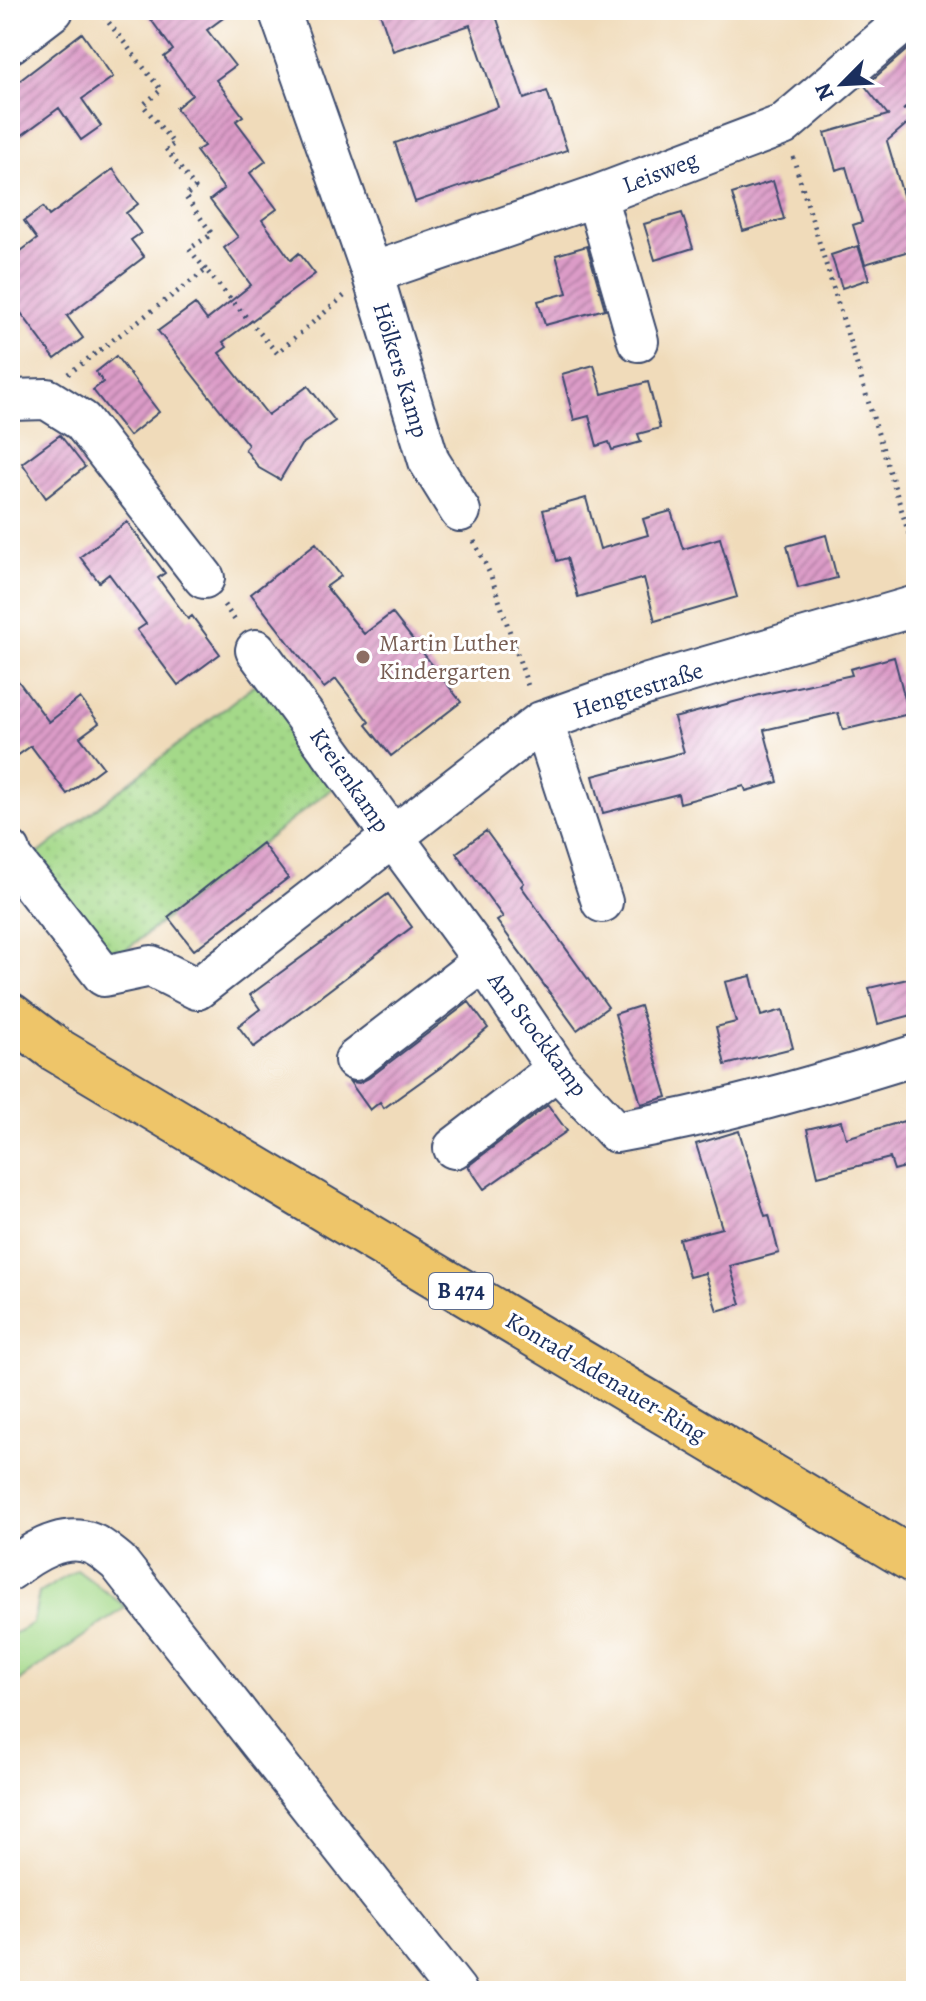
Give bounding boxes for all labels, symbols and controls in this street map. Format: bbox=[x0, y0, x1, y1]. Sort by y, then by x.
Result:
north arrow bbox=[802, 44, 882, 124]
text: N bbox=[808, 78, 842, 105]
street label: Leisweg bbox=[618, 143, 702, 201]
street label: Hölkers Kamp bbox=[365, 298, 437, 442]
place label: Martin Luther Kindergarten bbox=[379, 627, 518, 687]
marker: Martin Luther Kindergarten bbox=[354, 648, 372, 666]
street label: Hengtestraße bbox=[569, 654, 707, 726]
street label: Kreienkamp bbox=[302, 721, 398, 839]
street label: Am Stockkamp bbox=[480, 964, 595, 1103]
road number: B 474 bbox=[429, 1273, 493, 1309]
street label: Konrad-Adenauer-Ring bbox=[500, 1304, 712, 1450]

